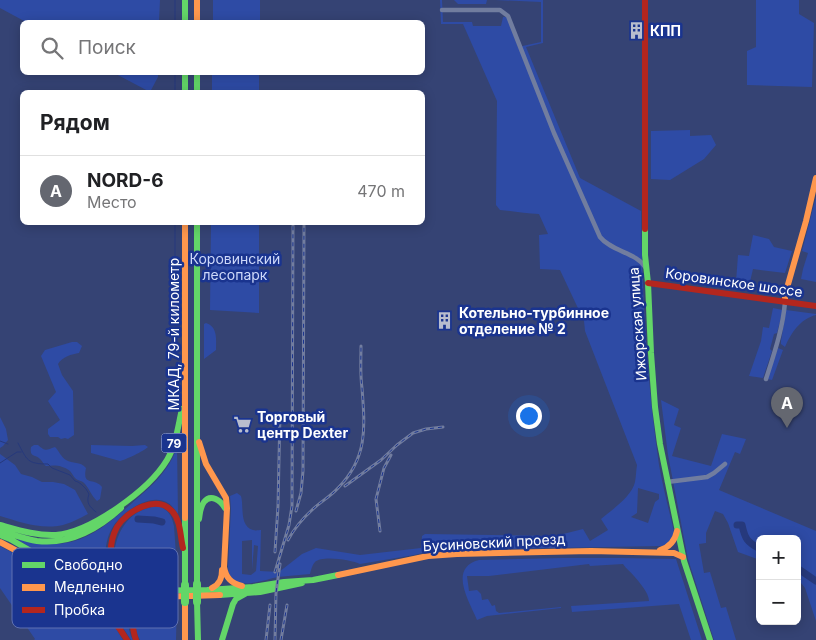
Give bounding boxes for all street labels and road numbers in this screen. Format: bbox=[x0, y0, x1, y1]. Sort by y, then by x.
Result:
street label: МКАД, 79-й километр bbox=[165, 258, 182, 410]
street label: Коровинское шоссе bbox=[664, 264, 804, 300]
street label: Ижорская улица bbox=[625, 267, 649, 381]
road number: 79 bbox=[162, 433, 186, 452]
street label: Бусиновский проезд bbox=[422, 530, 566, 554]

